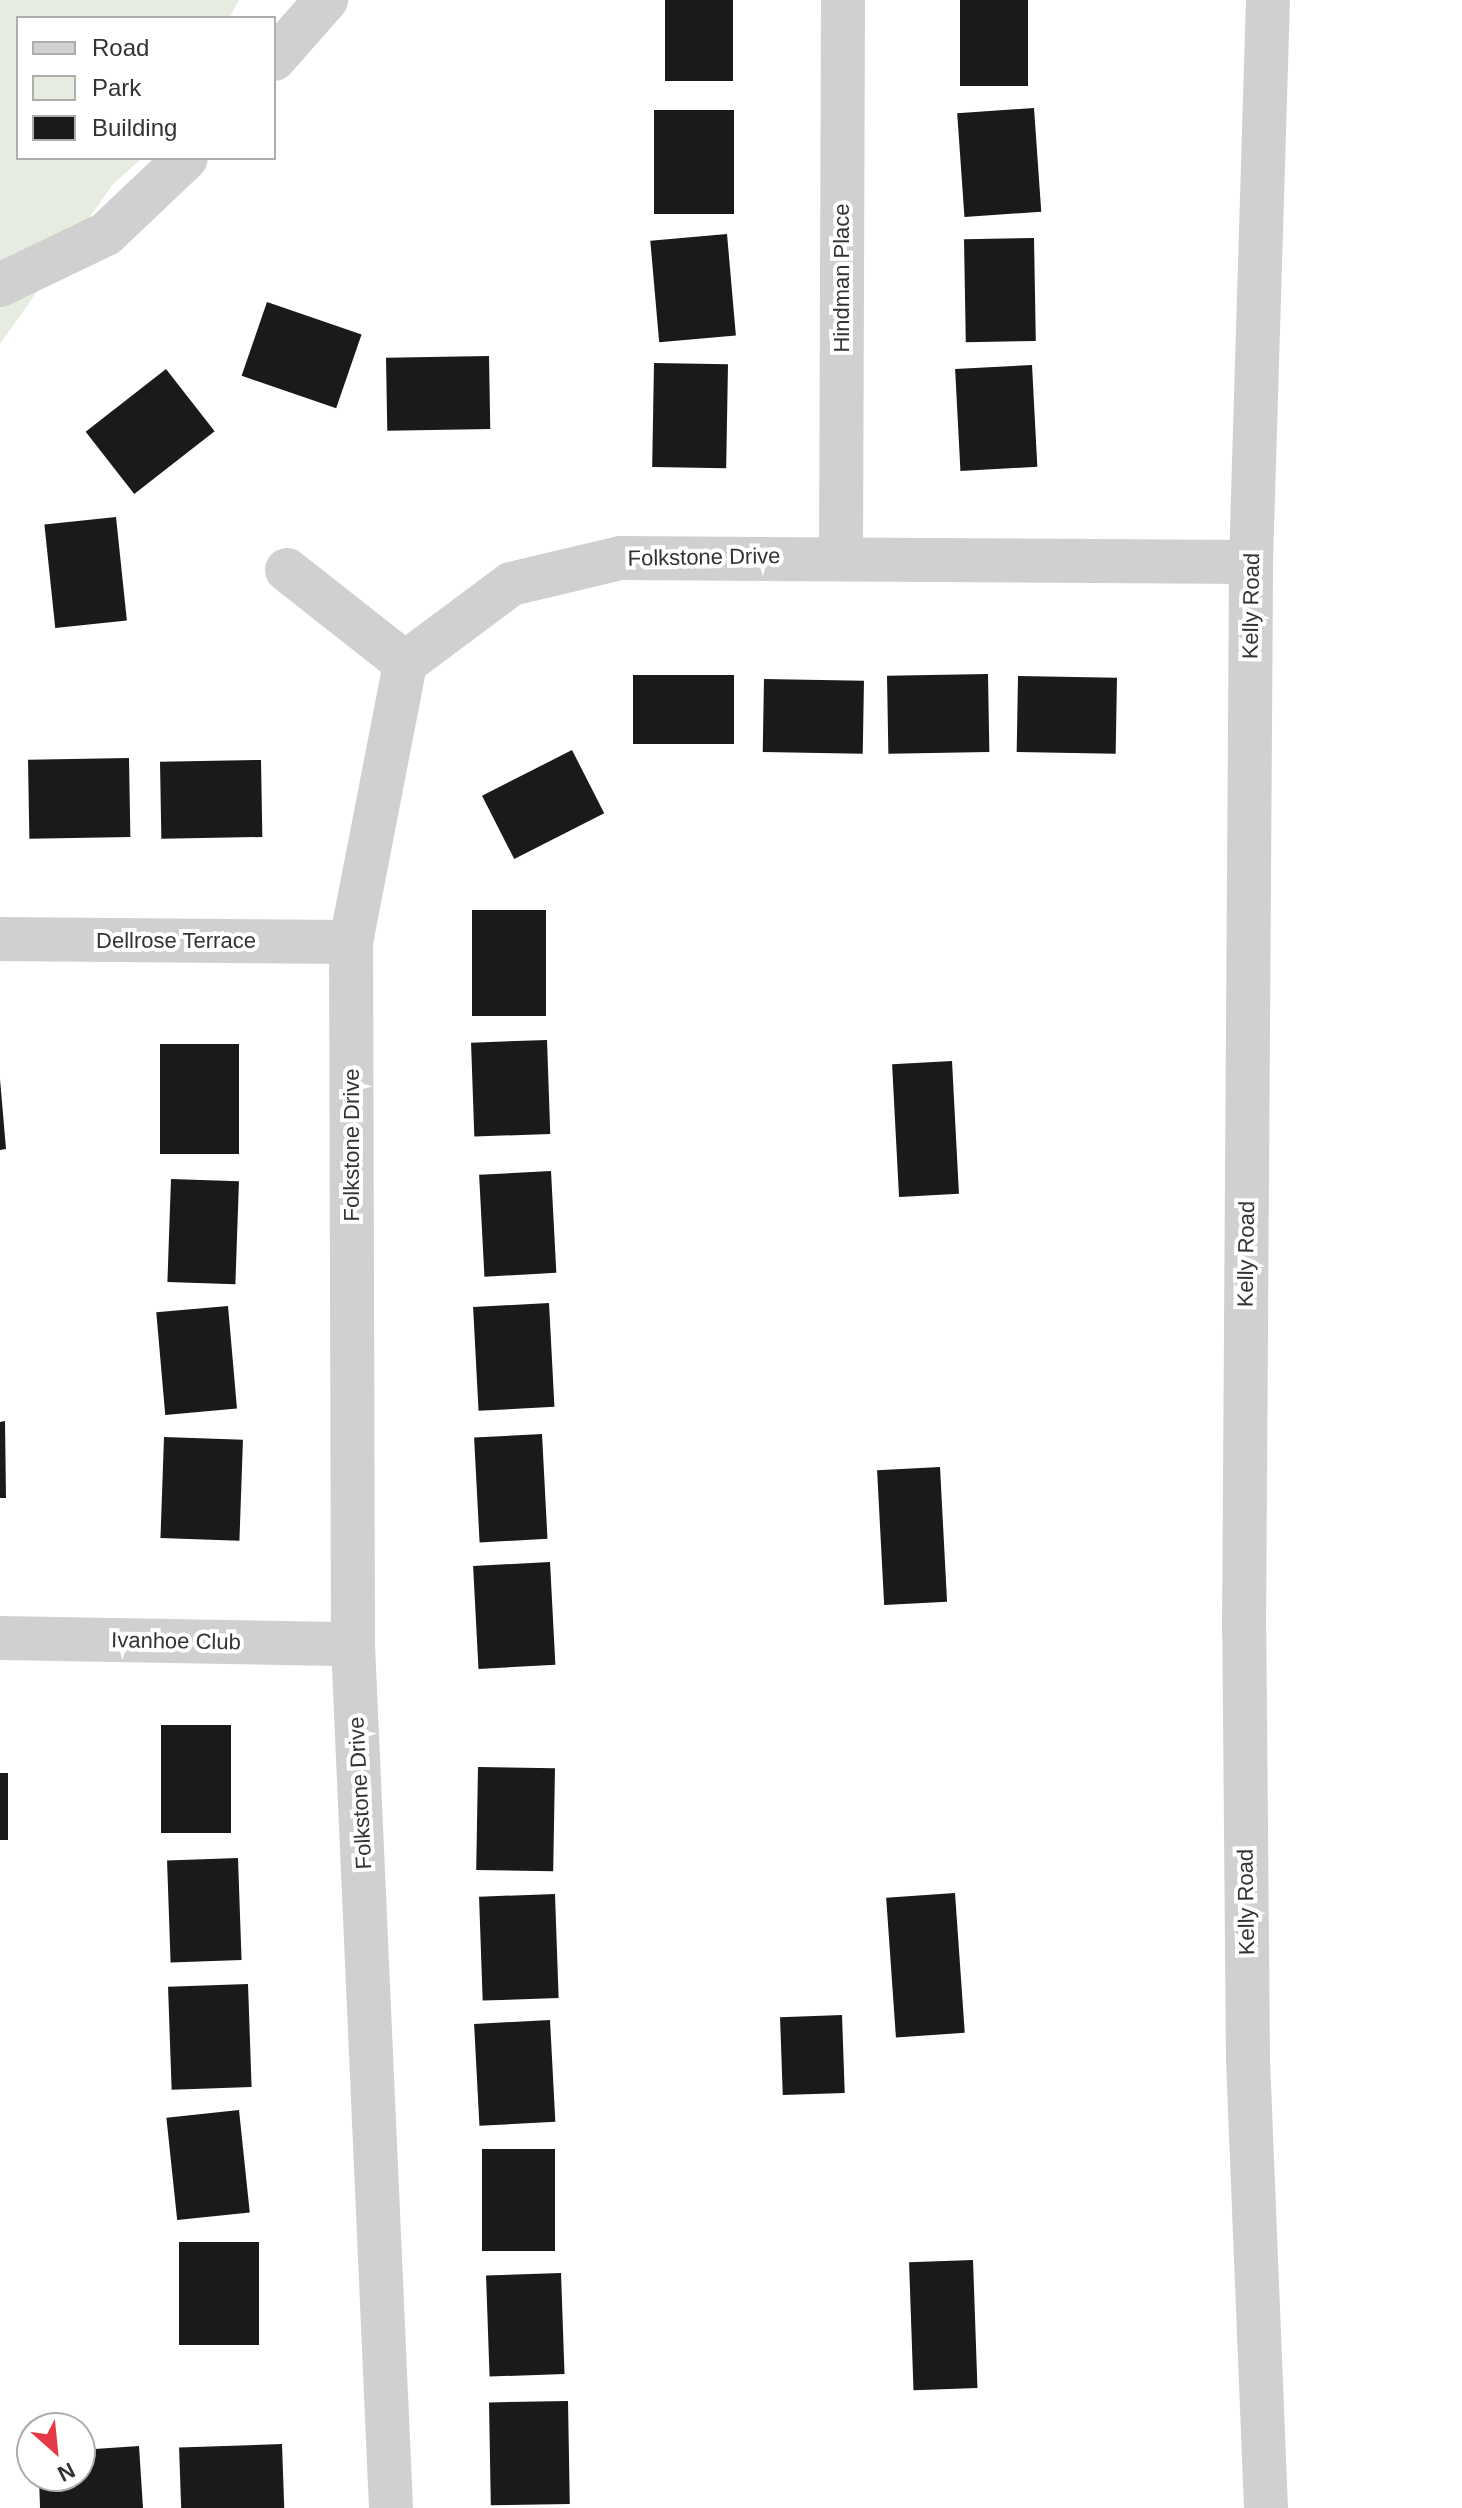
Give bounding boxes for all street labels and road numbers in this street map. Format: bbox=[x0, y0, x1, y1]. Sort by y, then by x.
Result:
street label: Hindman Place bbox=[829, 203, 855, 353]
street label: Folkstone Drive bbox=[627, 542, 781, 572]
street label: Kelly Road bbox=[1237, 553, 1265, 659]
street label: Dellrose Terrace bbox=[96, 928, 256, 954]
street label: Folkstone Drive bbox=[339, 1069, 365, 1221]
street label: Kelly Road bbox=[1232, 1201, 1260, 1307]
street label: Ivanhoe Club bbox=[111, 1627, 241, 1655]
street label: Folkstone Drive bbox=[343, 1716, 377, 1870]
street label: Kelly Road bbox=[1232, 1849, 1260, 1955]

